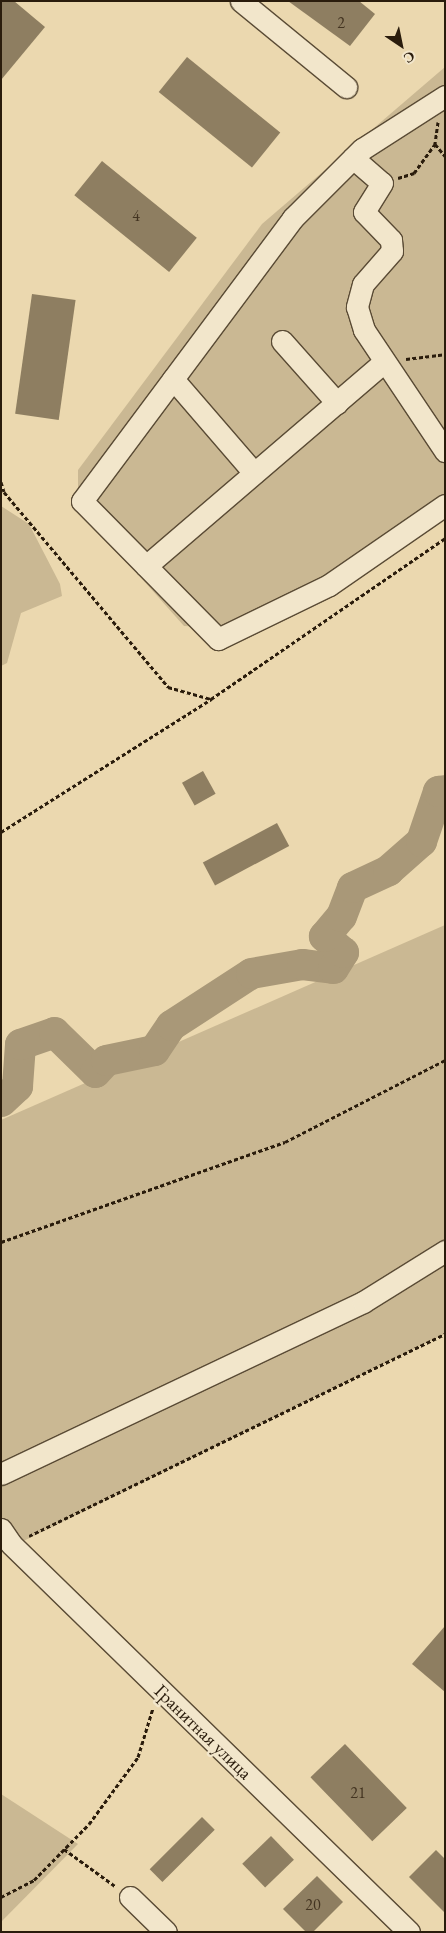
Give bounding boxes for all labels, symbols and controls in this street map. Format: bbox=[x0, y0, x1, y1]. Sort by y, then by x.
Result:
house number: 2 bbox=[337, 13, 345, 33]
north arrow bbox=[376, 20, 426, 70]
text: С bbox=[400, 47, 419, 68]
house number: 4 bbox=[132, 206, 140, 226]
street label: Гранитная улица bbox=[149, 1680, 257, 1784]
house number: 21 bbox=[350, 1783, 366, 1803]
house number: 20 bbox=[305, 1895, 321, 1915]

